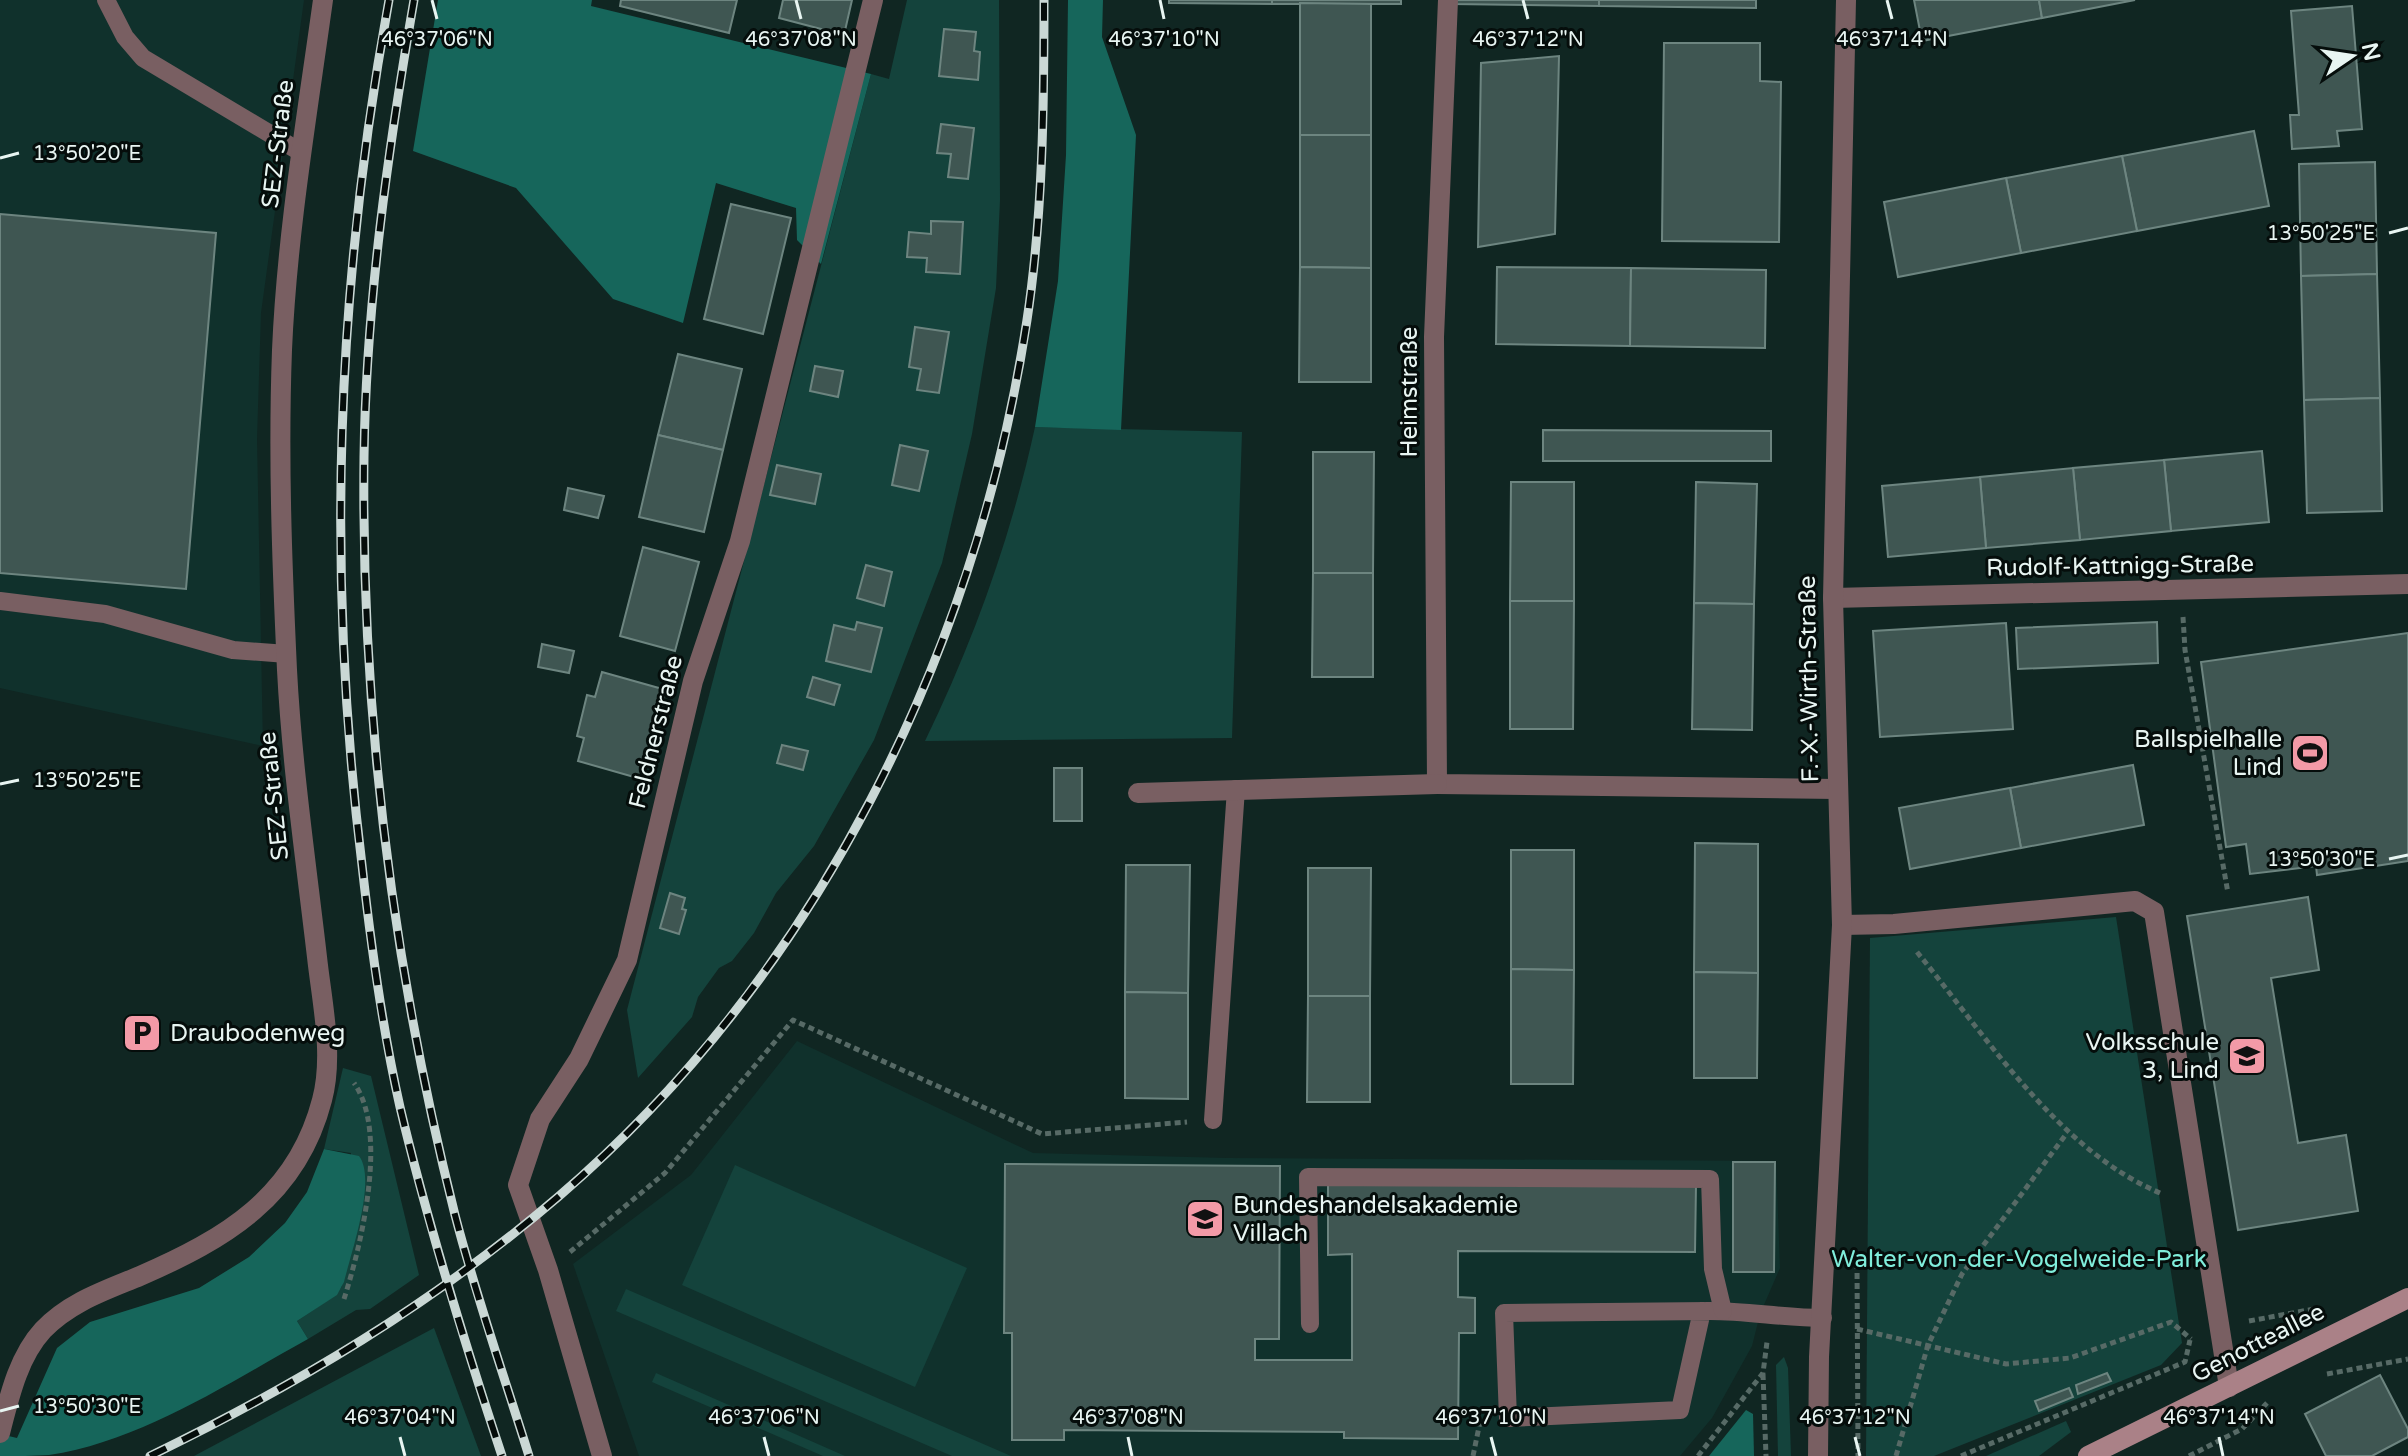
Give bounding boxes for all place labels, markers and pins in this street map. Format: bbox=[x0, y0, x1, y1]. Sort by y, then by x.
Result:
place label: Ballspielhalle Lind bbox=[2134, 725, 2282, 782]
sports icon: Ballspielhalle Lind bbox=[2289, 732, 2331, 774]
parking icon: Draubodenweg bbox=[121, 1012, 163, 1054]
place label: Draubodenweg bbox=[170, 1019, 345, 1048]
place label: Volksschule 3, Lind bbox=[2086, 1028, 2219, 1085]
school or university icon: Volksschule 3, Lind bbox=[2226, 1035, 2268, 1077]
place label: Bundeshandelsakademie Villach bbox=[1233, 1191, 1518, 1248]
school or university icon: Bundeshandelsakademie Villach bbox=[1184, 1198, 1226, 1240]

